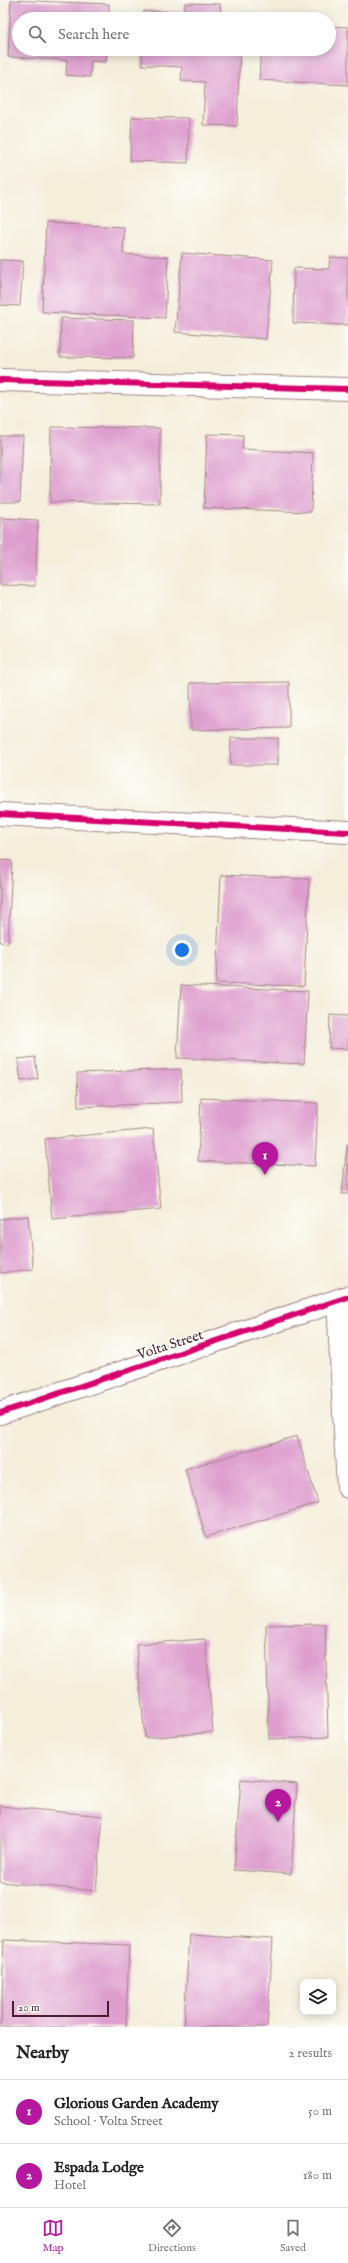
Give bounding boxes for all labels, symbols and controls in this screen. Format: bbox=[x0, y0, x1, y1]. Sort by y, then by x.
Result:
search box bbox=[12, 12, 336, 56]
icon: search bbox=[26, 23, 48, 45]
text: Search here bbox=[58, 25, 129, 44]
your location bbox=[172, 940, 192, 960]
pin: 1 bbox=[252, 1142, 278, 1175]
street label: Volta Street bbox=[134, 1326, 206, 1364]
pin: 2 bbox=[265, 1789, 291, 1822]
map controls bbox=[300, 1979, 336, 2015]
button: layers bbox=[300, 1979, 336, 2015]
scale bar bbox=[12, 1999, 109, 2018]
text: 20 m bbox=[18, 2001, 39, 2015]
text: Nearby bbox=[16, 2043, 69, 2064]
text: 2 results bbox=[288, 2045, 332, 2062]
text: Glorious Garden Academy bbox=[54, 2094, 219, 2113]
text: 1 bbox=[27, 2103, 31, 2120]
text: 50 m bbox=[308, 2103, 332, 2120]
text: School · Volta Street bbox=[54, 2113, 163, 2130]
text: Espada Lodge bbox=[54, 2158, 144, 2177]
text: 2 bbox=[26, 2167, 32, 2184]
text: 180 m bbox=[303, 2167, 332, 2184]
text: Hotel bbox=[54, 2177, 86, 2194]
tab: Map bbox=[42, 2217, 64, 2255]
tab: Directions bbox=[148, 2217, 196, 2255]
tab: Saved bbox=[280, 2217, 306, 2255]

